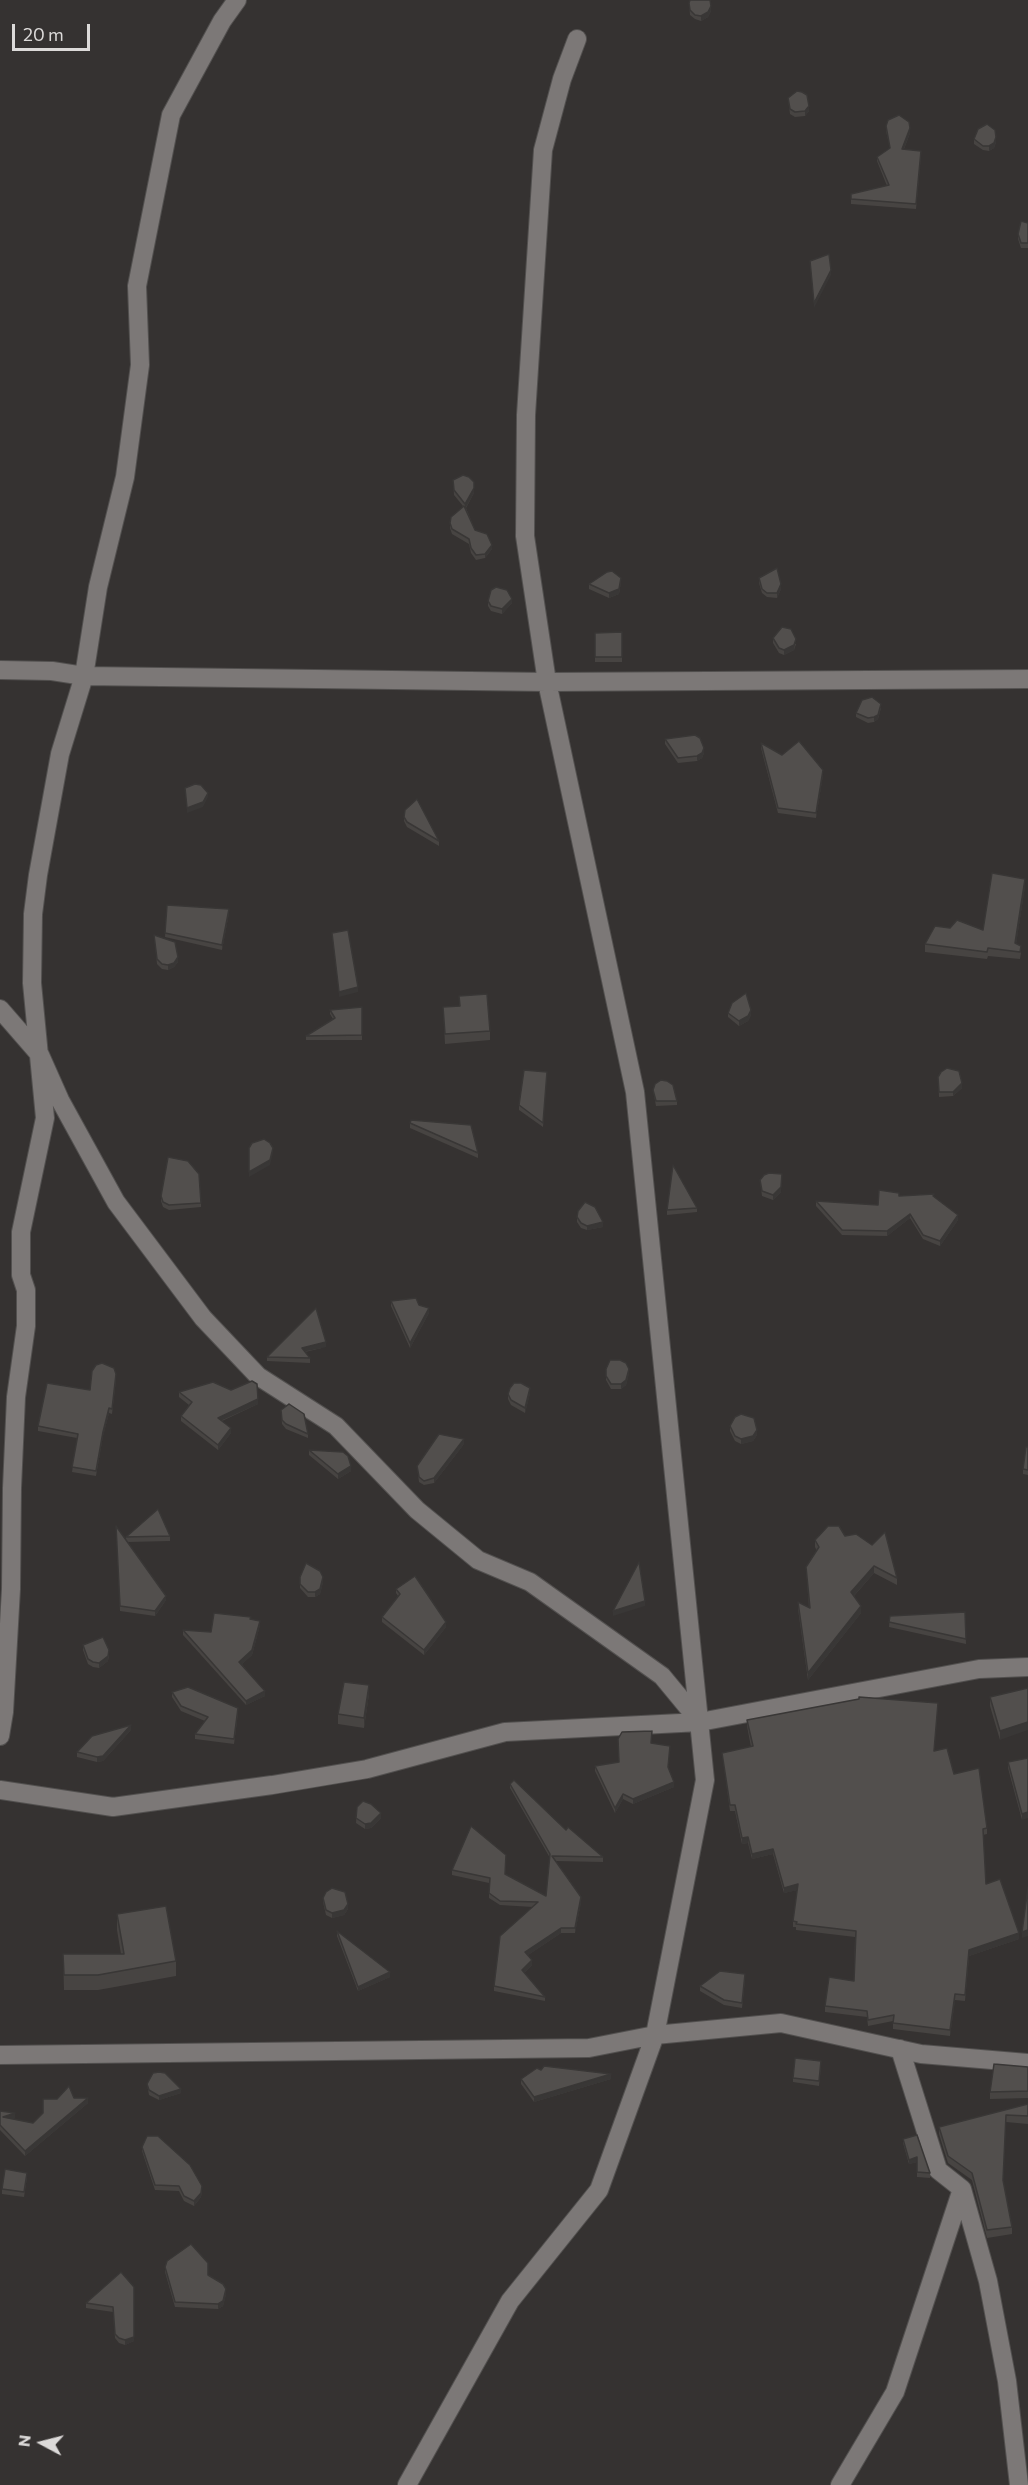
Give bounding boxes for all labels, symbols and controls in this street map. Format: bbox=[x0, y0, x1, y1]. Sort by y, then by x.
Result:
scale bar bbox=[15, 12, 93, 50]
text: 20 m bbox=[23, 23, 64, 45]
north arrow bbox=[12, 2413, 72, 2473]
text: N bbox=[13, 2434, 34, 2448]

